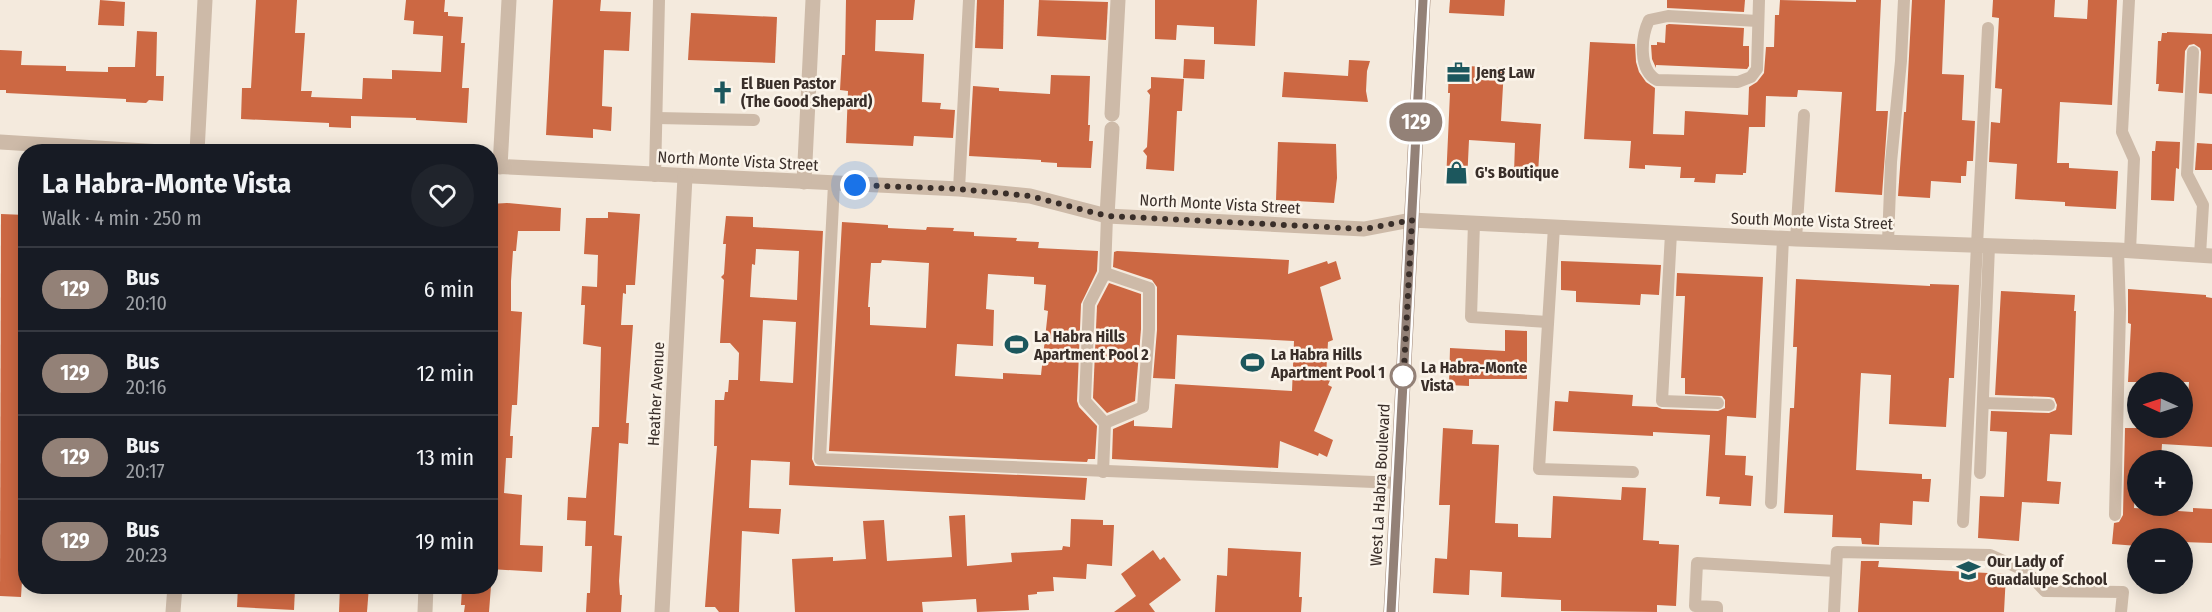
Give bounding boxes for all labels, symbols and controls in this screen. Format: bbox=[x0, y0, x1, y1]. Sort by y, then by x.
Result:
office icon: Jeng Law bbox=[1445, 59, 1471, 85]
place label: Jeng Law bbox=[1475, 63, 1535, 82]
place label: El Buen Pastor (The Good Shepard) bbox=[741, 74, 872, 111]
church icon: El Buen Pastor (The Good Shepard) bbox=[710, 79, 736, 105]
line badge: 129 bbox=[1382, 102, 1450, 142]
text: 129 bbox=[1401, 109, 1431, 135]
street label: North Monte Vista Street bbox=[657, 147, 820, 175]
shop icon: G's Boutique bbox=[1444, 159, 1470, 185]
place label: G's Boutique bbox=[1475, 163, 1559, 182]
button: heart bbox=[411, 164, 474, 227]
text: La Habra-Monte Vista bbox=[42, 167, 291, 200]
your location bbox=[840, 170, 870, 200]
street label: North Monte Vista Street bbox=[1139, 190, 1302, 218]
text: Walk · 4 min · 250 m bbox=[42, 206, 202, 230]
street label: South Monte Vista Street bbox=[1731, 209, 1894, 233]
text: Bus bbox=[126, 264, 159, 291]
text: 129 bbox=[60, 276, 90, 302]
text: 6 min bbox=[424, 276, 474, 303]
text: 20:10 bbox=[126, 291, 167, 315]
place label: La Habra Hills Apartment Pool 2 bbox=[1033, 327, 1149, 364]
sports icon: La Habra Hills Apartment Pool 2 bbox=[1003, 332, 1029, 358]
street label: Heather Avenue bbox=[644, 341, 668, 447]
place label: La Habra Hills Apartment Pool 1 bbox=[1270, 345, 1385, 382]
text: Bus bbox=[126, 348, 159, 375]
sports icon: La Habra Hills Apartment Pool 1 bbox=[1240, 350, 1266, 376]
place label: La Habra-Monte Vista bbox=[1420, 358, 1527, 395]
text: 129 bbox=[60, 360, 90, 386]
text: 12 min bbox=[416, 360, 474, 387]
marker: La Habra-Monte Vista bbox=[1390, 363, 1416, 389]
north arrow bbox=[2127, 372, 2193, 438]
map controls bbox=[2127, 372, 2193, 594]
text: 20:16 bbox=[126, 375, 166, 399]
street label: West La Habra Boulevard bbox=[1366, 403, 1394, 567]
text: Bus bbox=[126, 432, 159, 459]
text: 129 bbox=[60, 444, 90, 470]
text: 13 min bbox=[416, 444, 474, 471]
button: + bbox=[2127, 450, 2193, 516]
text: 20:17 bbox=[126, 459, 165, 483]
text: Bus bbox=[126, 516, 159, 543]
text: 129 bbox=[60, 528, 90, 554]
text: 19 min bbox=[416, 528, 474, 555]
button: − bbox=[2127, 528, 2193, 594]
text: 20:23 bbox=[126, 543, 167, 567]
place label: Our Lady of Guadalupe School bbox=[1987, 552, 2108, 589]
school or university icon: Our Lady of Guadalupe School bbox=[1956, 557, 1982, 583]

